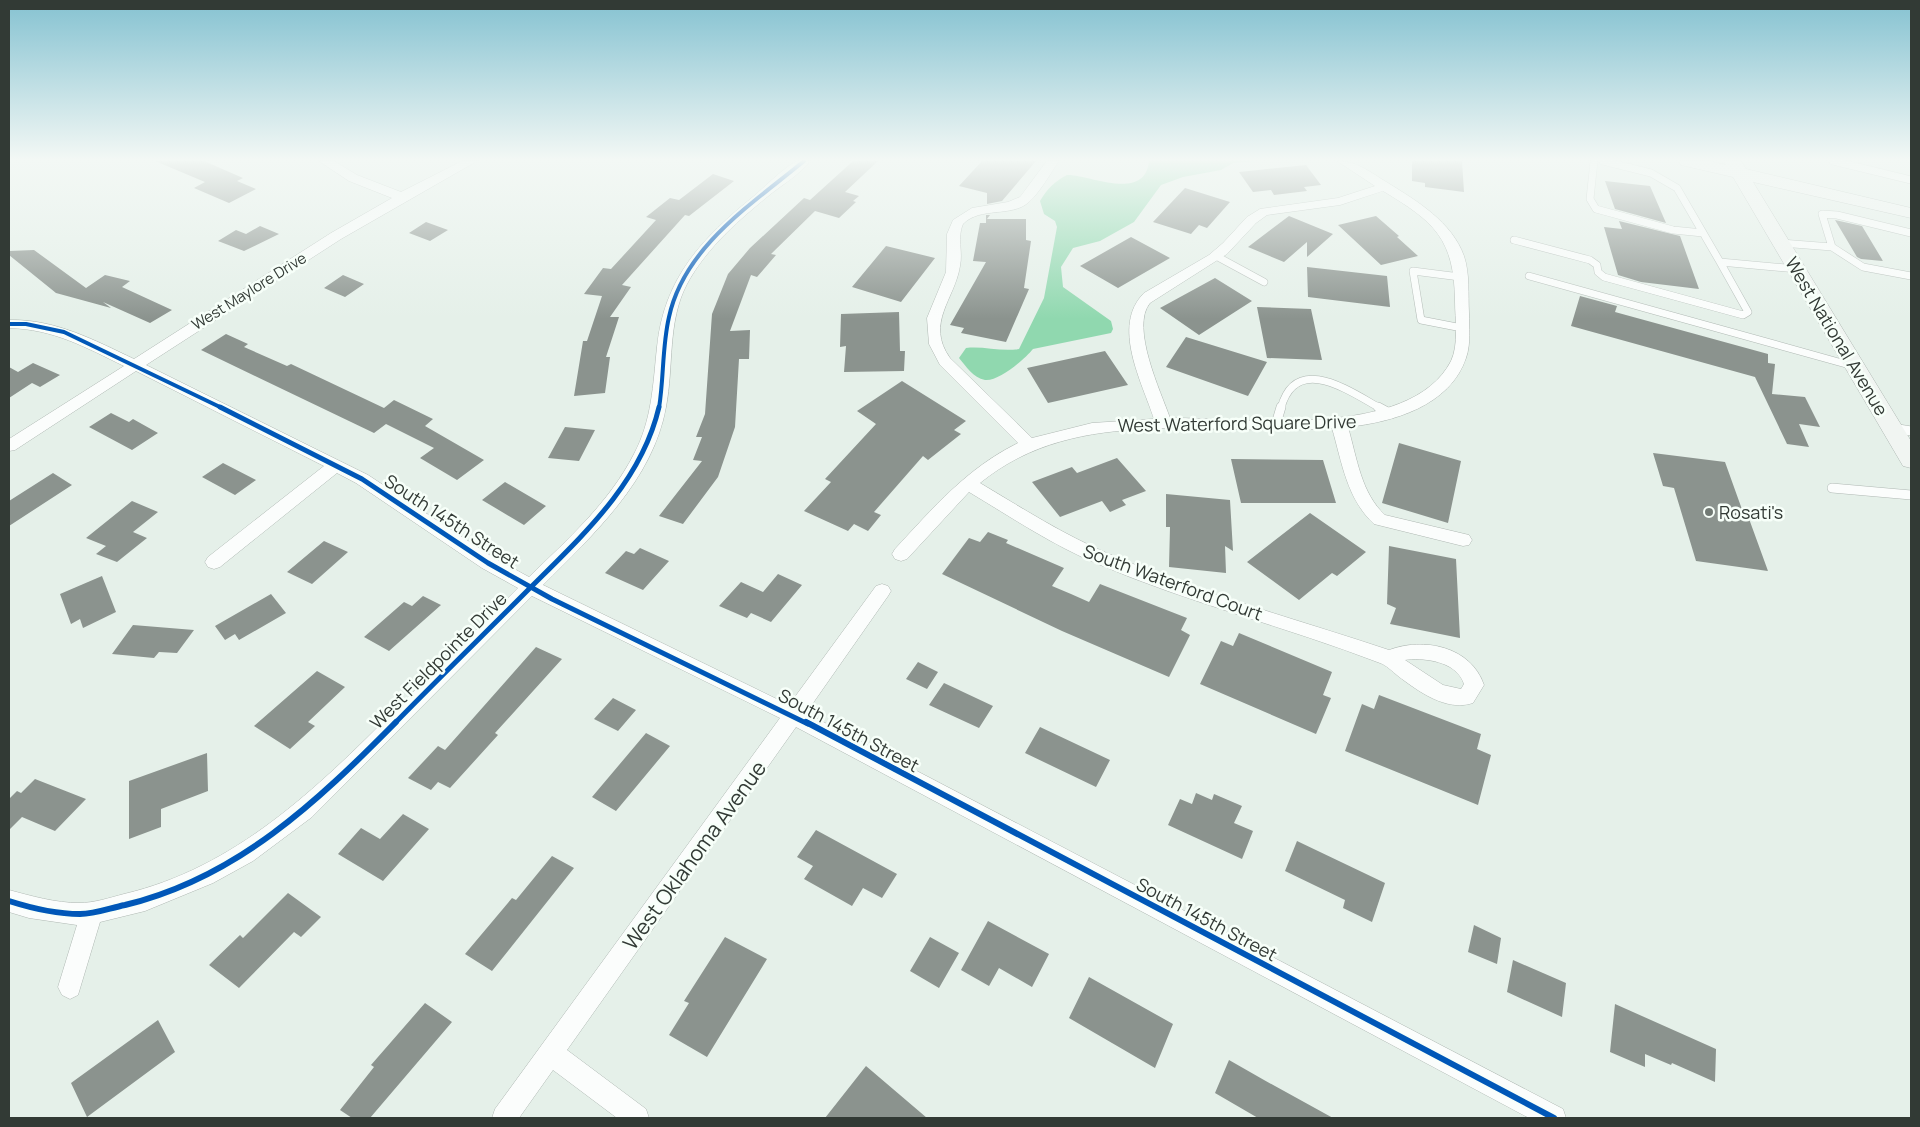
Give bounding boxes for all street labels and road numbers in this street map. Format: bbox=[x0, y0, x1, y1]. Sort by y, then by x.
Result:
street label: West Maylore Drive bbox=[188, 247, 311, 335]
street label: West National Avenue bbox=[1780, 252, 1894, 420]
street label: West Waterford Square Drive bbox=[1117, 409, 1357, 437]
street label: South 145th Street bbox=[380, 468, 524, 574]
street label: South Waterford Court bbox=[1080, 538, 1266, 626]
street label: West Fieldpointe Drive bbox=[364, 586, 512, 734]
street label: South 145th Street bbox=[774, 683, 924, 777]
street label: West Oklahoma Avenue bbox=[616, 755, 772, 955]
street label: South 145th Street bbox=[1132, 872, 1282, 966]

